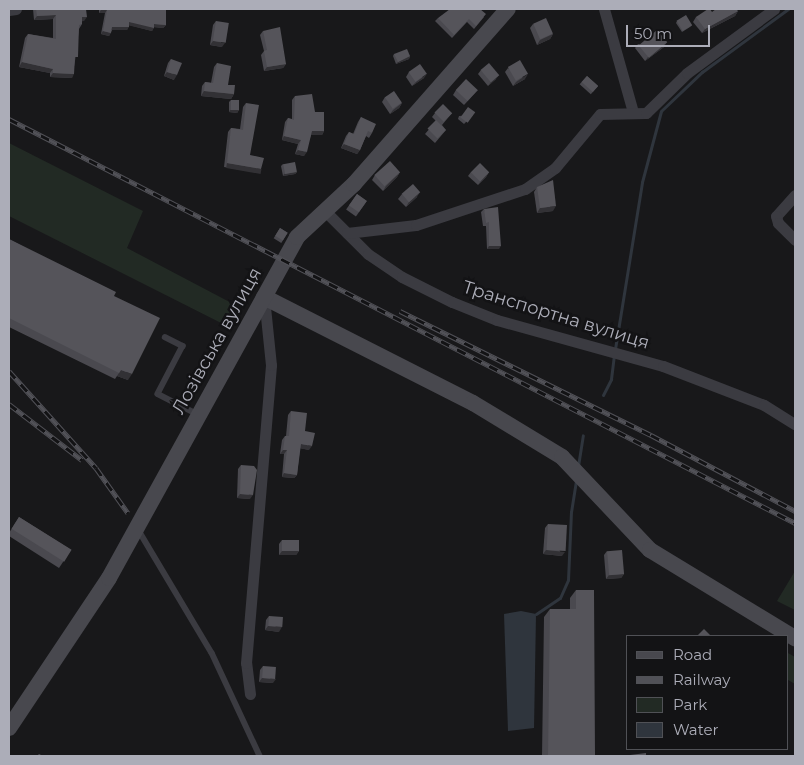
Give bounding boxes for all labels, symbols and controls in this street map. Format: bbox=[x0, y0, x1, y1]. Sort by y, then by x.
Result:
scale bar bbox=[629, 15, 713, 47]
text: 50 m bbox=[634, 24, 672, 43]
street label: Лозівська вулиця bbox=[168, 264, 266, 418]
street label: Транспортна вулиця bbox=[460, 276, 652, 354]
legend bbox=[626, 635, 789, 750]
text: Road bbox=[673, 645, 712, 664]
text: Railway bbox=[673, 670, 730, 689]
text: Park bbox=[673, 695, 707, 714]
text: Water bbox=[673, 720, 719, 739]

